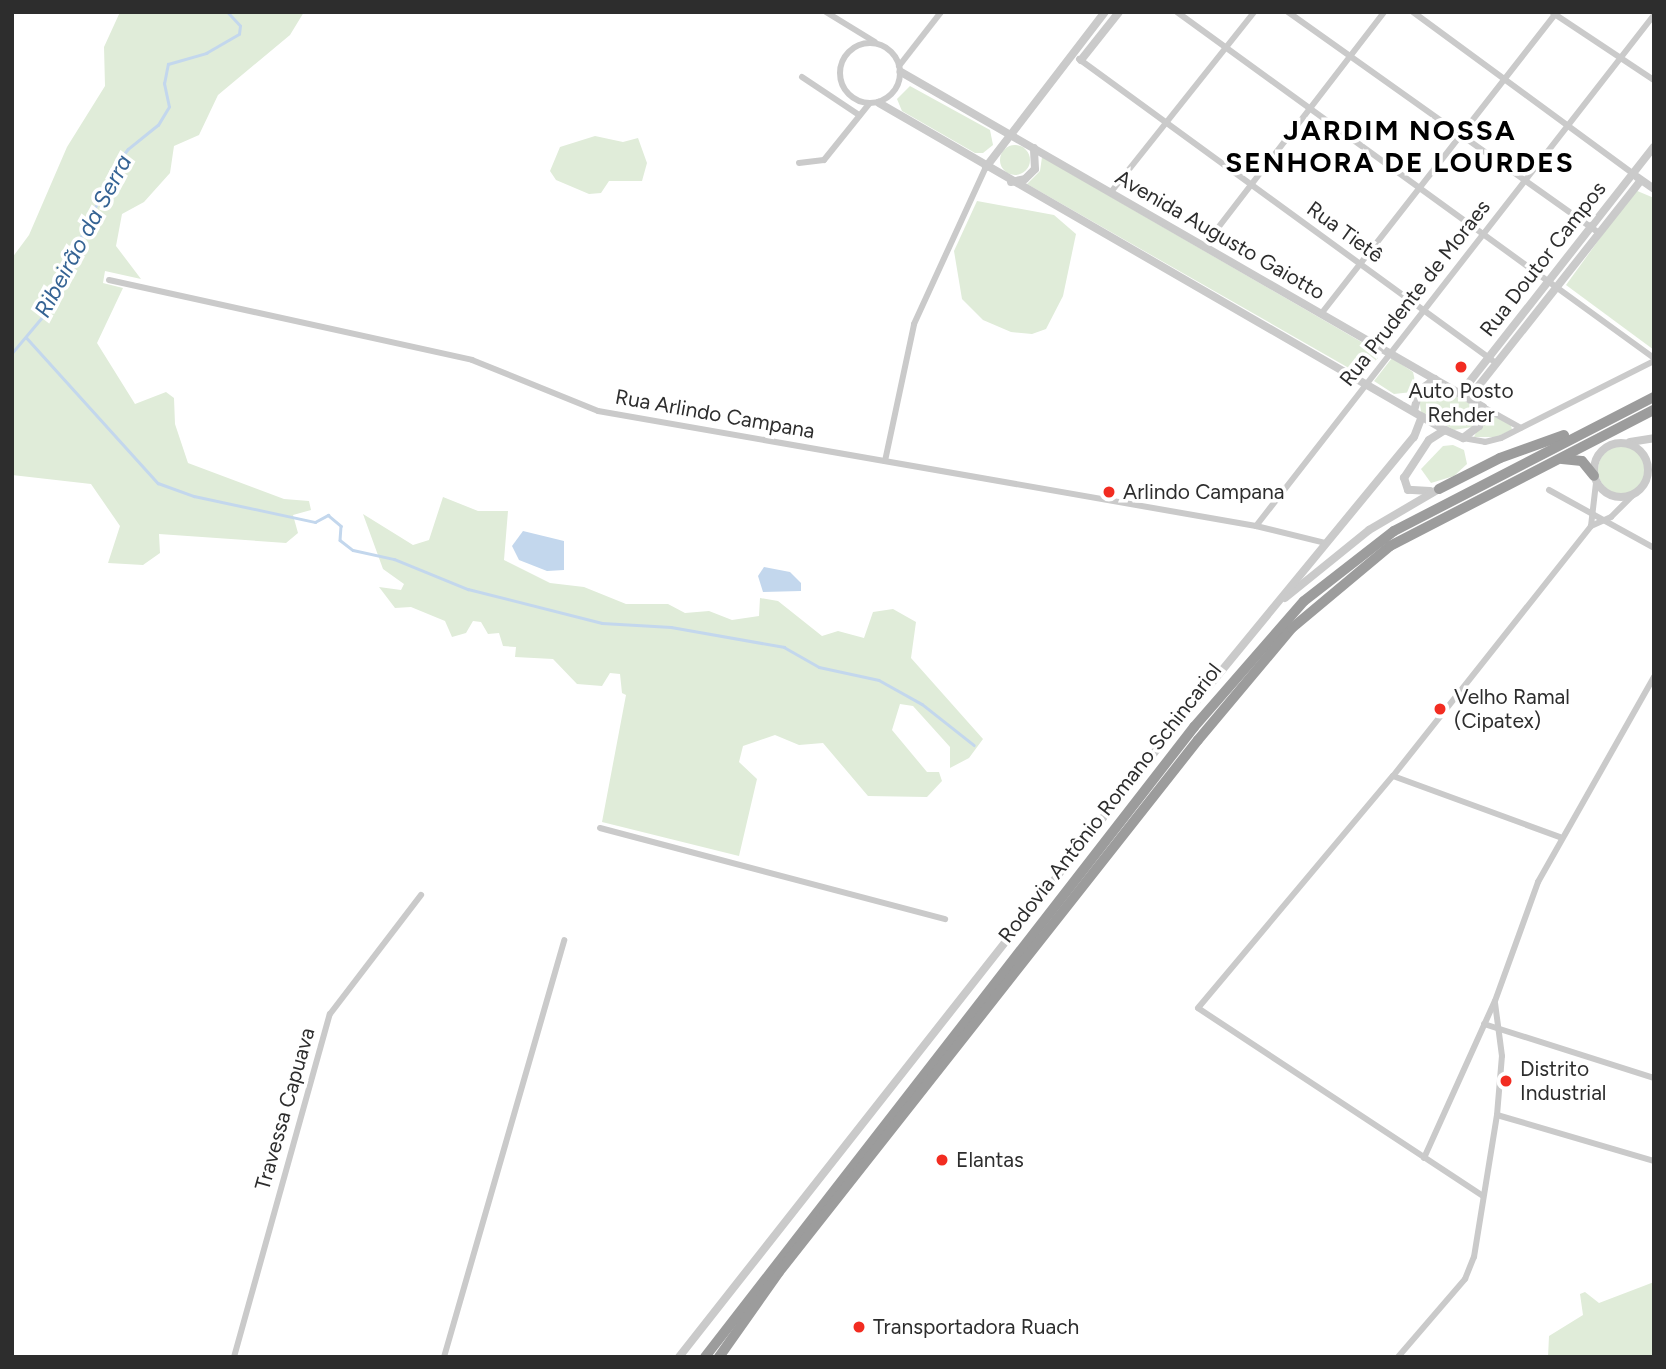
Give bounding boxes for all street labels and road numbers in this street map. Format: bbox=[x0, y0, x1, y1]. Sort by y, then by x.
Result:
street label: Avenida Augusto Gaiotto bbox=[1111, 165, 1329, 305]
street label: Rua Doutor Campos bbox=[1475, 177, 1611, 341]
street label: Rua Prudente de Moraes bbox=[1334, 195, 1496, 391]
street label: Rua Tietê bbox=[1302, 196, 1388, 268]
street label: Rua Arlindo Campana bbox=[613, 384, 817, 444]
street label: Rodovia Antônio Romano Schincariol bbox=[993, 658, 1227, 948]
street label: Travessa Capuava bbox=[250, 1025, 320, 1193]

